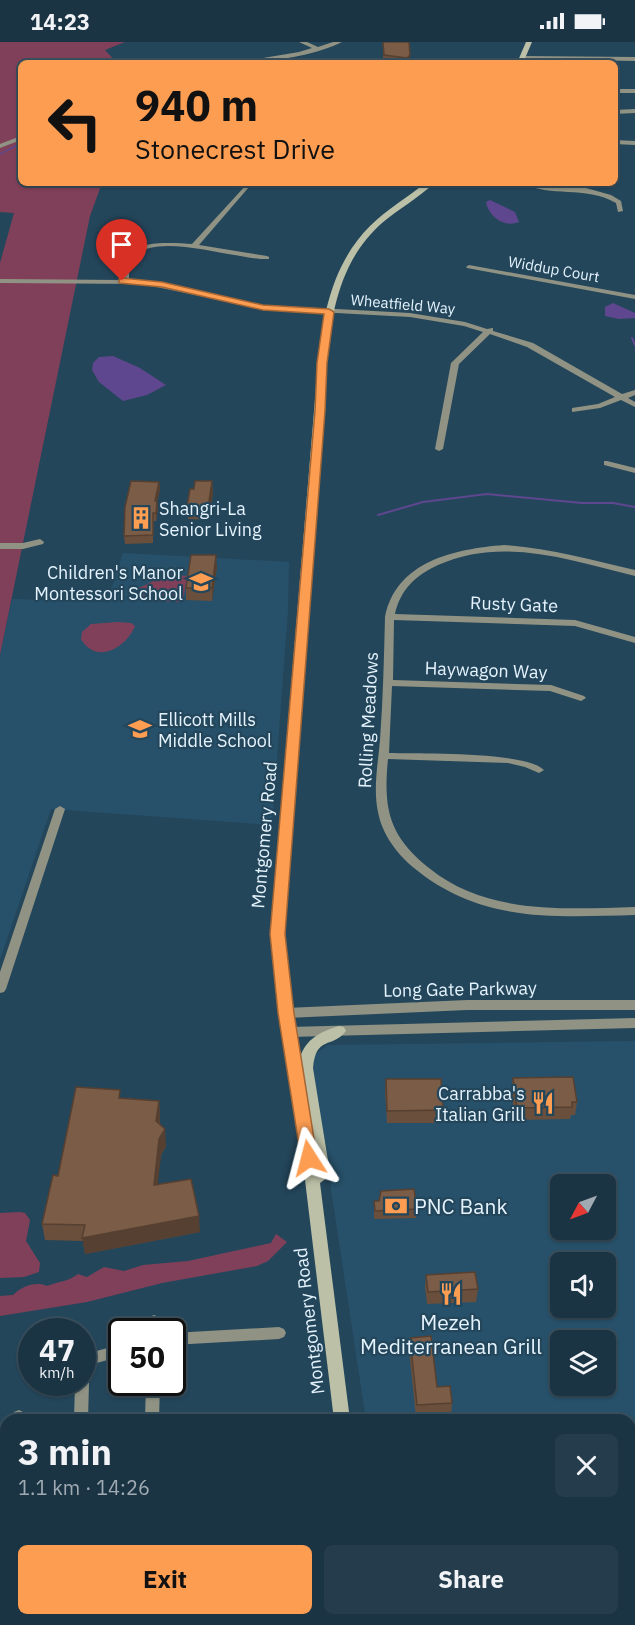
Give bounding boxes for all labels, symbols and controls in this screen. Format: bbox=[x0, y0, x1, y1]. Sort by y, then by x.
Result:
text: 14:23 bbox=[30, 7, 90, 36]
text: 940 m bbox=[135, 78, 258, 133]
icon: left bbox=[36, 84, 114, 162]
text: Stonecrest Drive bbox=[135, 131, 335, 166]
pin bbox=[96, 219, 147, 281]
icon: arrive bbox=[105, 228, 138, 261]
street label: Widdup Court bbox=[507, 252, 601, 286]
street label: Wheatfield Way bbox=[350, 290, 457, 318]
place label: Shangri-La Senior Living bbox=[159, 497, 262, 541]
building icon: Shangri-La Senior Living bbox=[128, 505, 154, 531]
place label: Children's Manor Montessori School bbox=[34, 561, 183, 605]
school or university icon: Children's Manor Montessori School bbox=[188, 569, 214, 595]
street label: Rusty Gate bbox=[470, 591, 559, 617]
street label: Rolling Meadows bbox=[353, 651, 383, 789]
street label: Haywagon Way bbox=[424, 656, 548, 684]
place label: Ellicott Mills Middle School bbox=[158, 708, 272, 752]
school or university icon: Ellicott Mills Middle School bbox=[127, 716, 153, 742]
street label: Montgomery Road bbox=[246, 761, 282, 909]
street label: Long Gate Parkway bbox=[383, 976, 537, 1002]
place label: Carrabba's Italian Grill bbox=[435, 1082, 525, 1126]
restaurant icon: Carrabba's Italian Grill bbox=[530, 1090, 556, 1116]
position arrow bbox=[277, 1126, 341, 1190]
north arrow bbox=[550, 1174, 616, 1240]
map controls bbox=[550, 1174, 616, 1396]
place label: PNC Bank bbox=[414, 1192, 508, 1220]
bank icon: PNC Bank bbox=[383, 1193, 409, 1219]
street label: Montgomery Road bbox=[289, 1246, 329, 1396]
button: sound bbox=[550, 1252, 616, 1318]
restaurant icon: Mezeh Mediterranean Grill bbox=[438, 1281, 464, 1307]
place label: Mezeh Mediterranean Grill bbox=[360, 1308, 542, 1360]
speed limit sign: 50 bbox=[108, 1318, 186, 1396]
text: 47 bbox=[39, 1330, 75, 1369]
button: layers bbox=[550, 1330, 616, 1396]
text: km/h bbox=[39, 1363, 75, 1382]
text: 3 min bbox=[18, 1428, 112, 1475]
button: close bbox=[555, 1434, 618, 1497]
text: 1.1 km · 14:26 bbox=[18, 1474, 150, 1501]
button: Exit bbox=[18, 1545, 312, 1614]
button: Share bbox=[324, 1545, 618, 1614]

